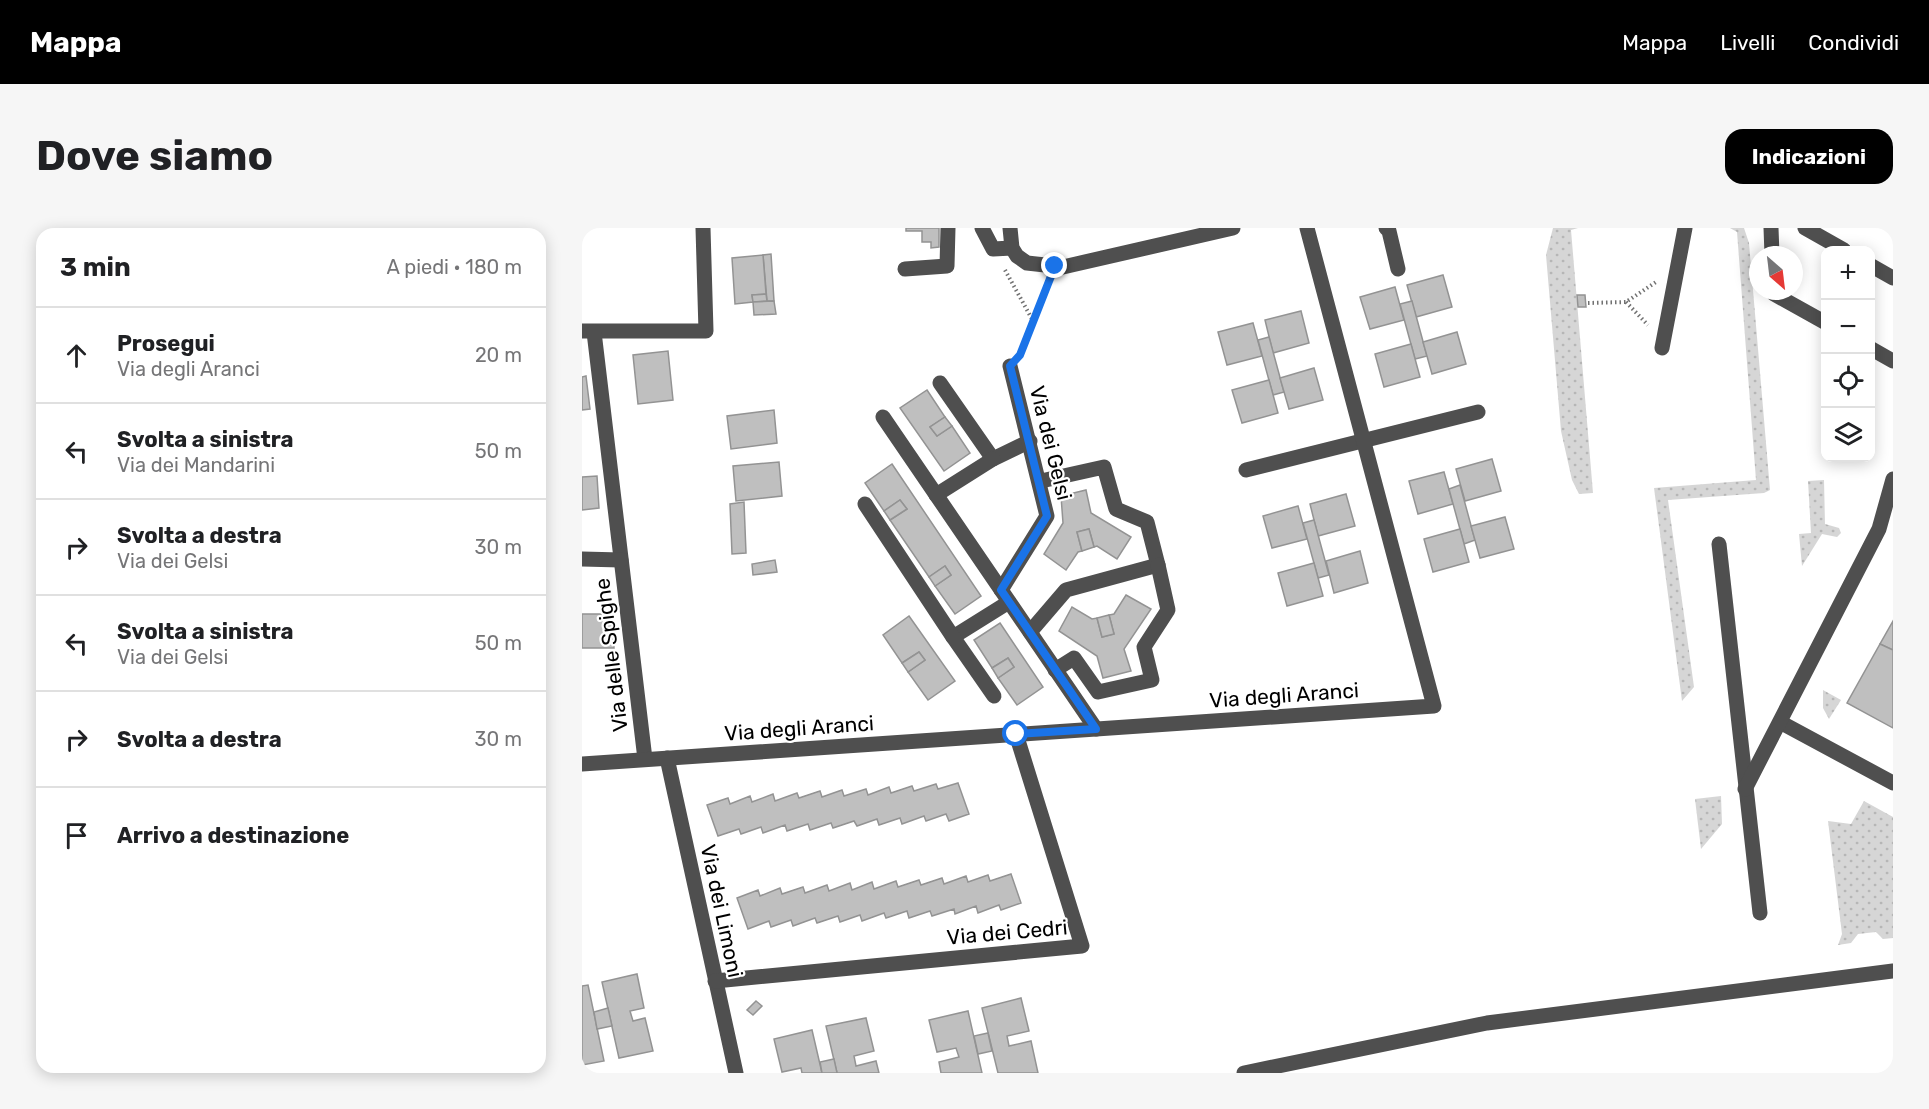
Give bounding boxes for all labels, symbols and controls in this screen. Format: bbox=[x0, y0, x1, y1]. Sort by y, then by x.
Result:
text: Mappa bbox=[30, 26, 122, 59]
text: Mappa bbox=[1622, 30, 1687, 55]
text: Livelli bbox=[1720, 30, 1775, 55]
text: Condividi bbox=[1808, 30, 1899, 55]
button: Indicazioni bbox=[1725, 129, 1893, 184]
text: Dove siamo bbox=[36, 131, 273, 181]
north arrow bbox=[1749, 246, 1803, 300]
map controls bbox=[1821, 246, 1875, 462]
button: + bbox=[1821, 246, 1875, 300]
text: 3 min bbox=[60, 252, 131, 283]
route end bbox=[1041, 252, 1067, 278]
text: A piedi · 180 m bbox=[386, 255, 522, 279]
button: − bbox=[1821, 300, 1875, 354]
text: Prosegui bbox=[117, 330, 215, 357]
icon: ahead bbox=[60, 339, 93, 372]
text: 20 m bbox=[475, 343, 522, 367]
button: locate bbox=[1821, 354, 1875, 408]
text: Via degli Aranci bbox=[117, 357, 260, 381]
street label: Via dei Gelsi bbox=[1025, 383, 1077, 503]
button: layers bbox=[1821, 408, 1875, 462]
text: Svolta a sinistra bbox=[117, 426, 294, 453]
icon: left bbox=[60, 435, 93, 468]
text: 50 m bbox=[475, 439, 522, 463]
text: Via dei Mandarini bbox=[117, 453, 275, 477]
text: Svolta a destra bbox=[117, 522, 282, 549]
icon: right bbox=[60, 531, 93, 564]
text: 30 m bbox=[475, 535, 522, 559]
text: Via dei Gelsi bbox=[117, 549, 228, 573]
street label: Via delle Spighe bbox=[589, 577, 633, 733]
text: Svolta a sinistra bbox=[117, 618, 294, 645]
icon: left bbox=[60, 627, 93, 660]
text: 50 m bbox=[475, 631, 522, 655]
text: Via dei Gelsi bbox=[117, 645, 228, 669]
street label: Via degli Aranci bbox=[1208, 677, 1360, 713]
street label: Via degli Aranci bbox=[723, 710, 875, 746]
route start bbox=[1002, 720, 1028, 746]
icon: right bbox=[60, 723, 93, 756]
text: Svolta a destra bbox=[117, 726, 282, 753]
text: 30 m bbox=[475, 727, 522, 751]
icon: arrive bbox=[60, 819, 93, 852]
text: Arrivo a destinazione bbox=[117, 822, 349, 849]
street label: Via dei Limoni bbox=[696, 842, 748, 980]
street label: Via dei Cedri bbox=[945, 914, 1069, 950]

